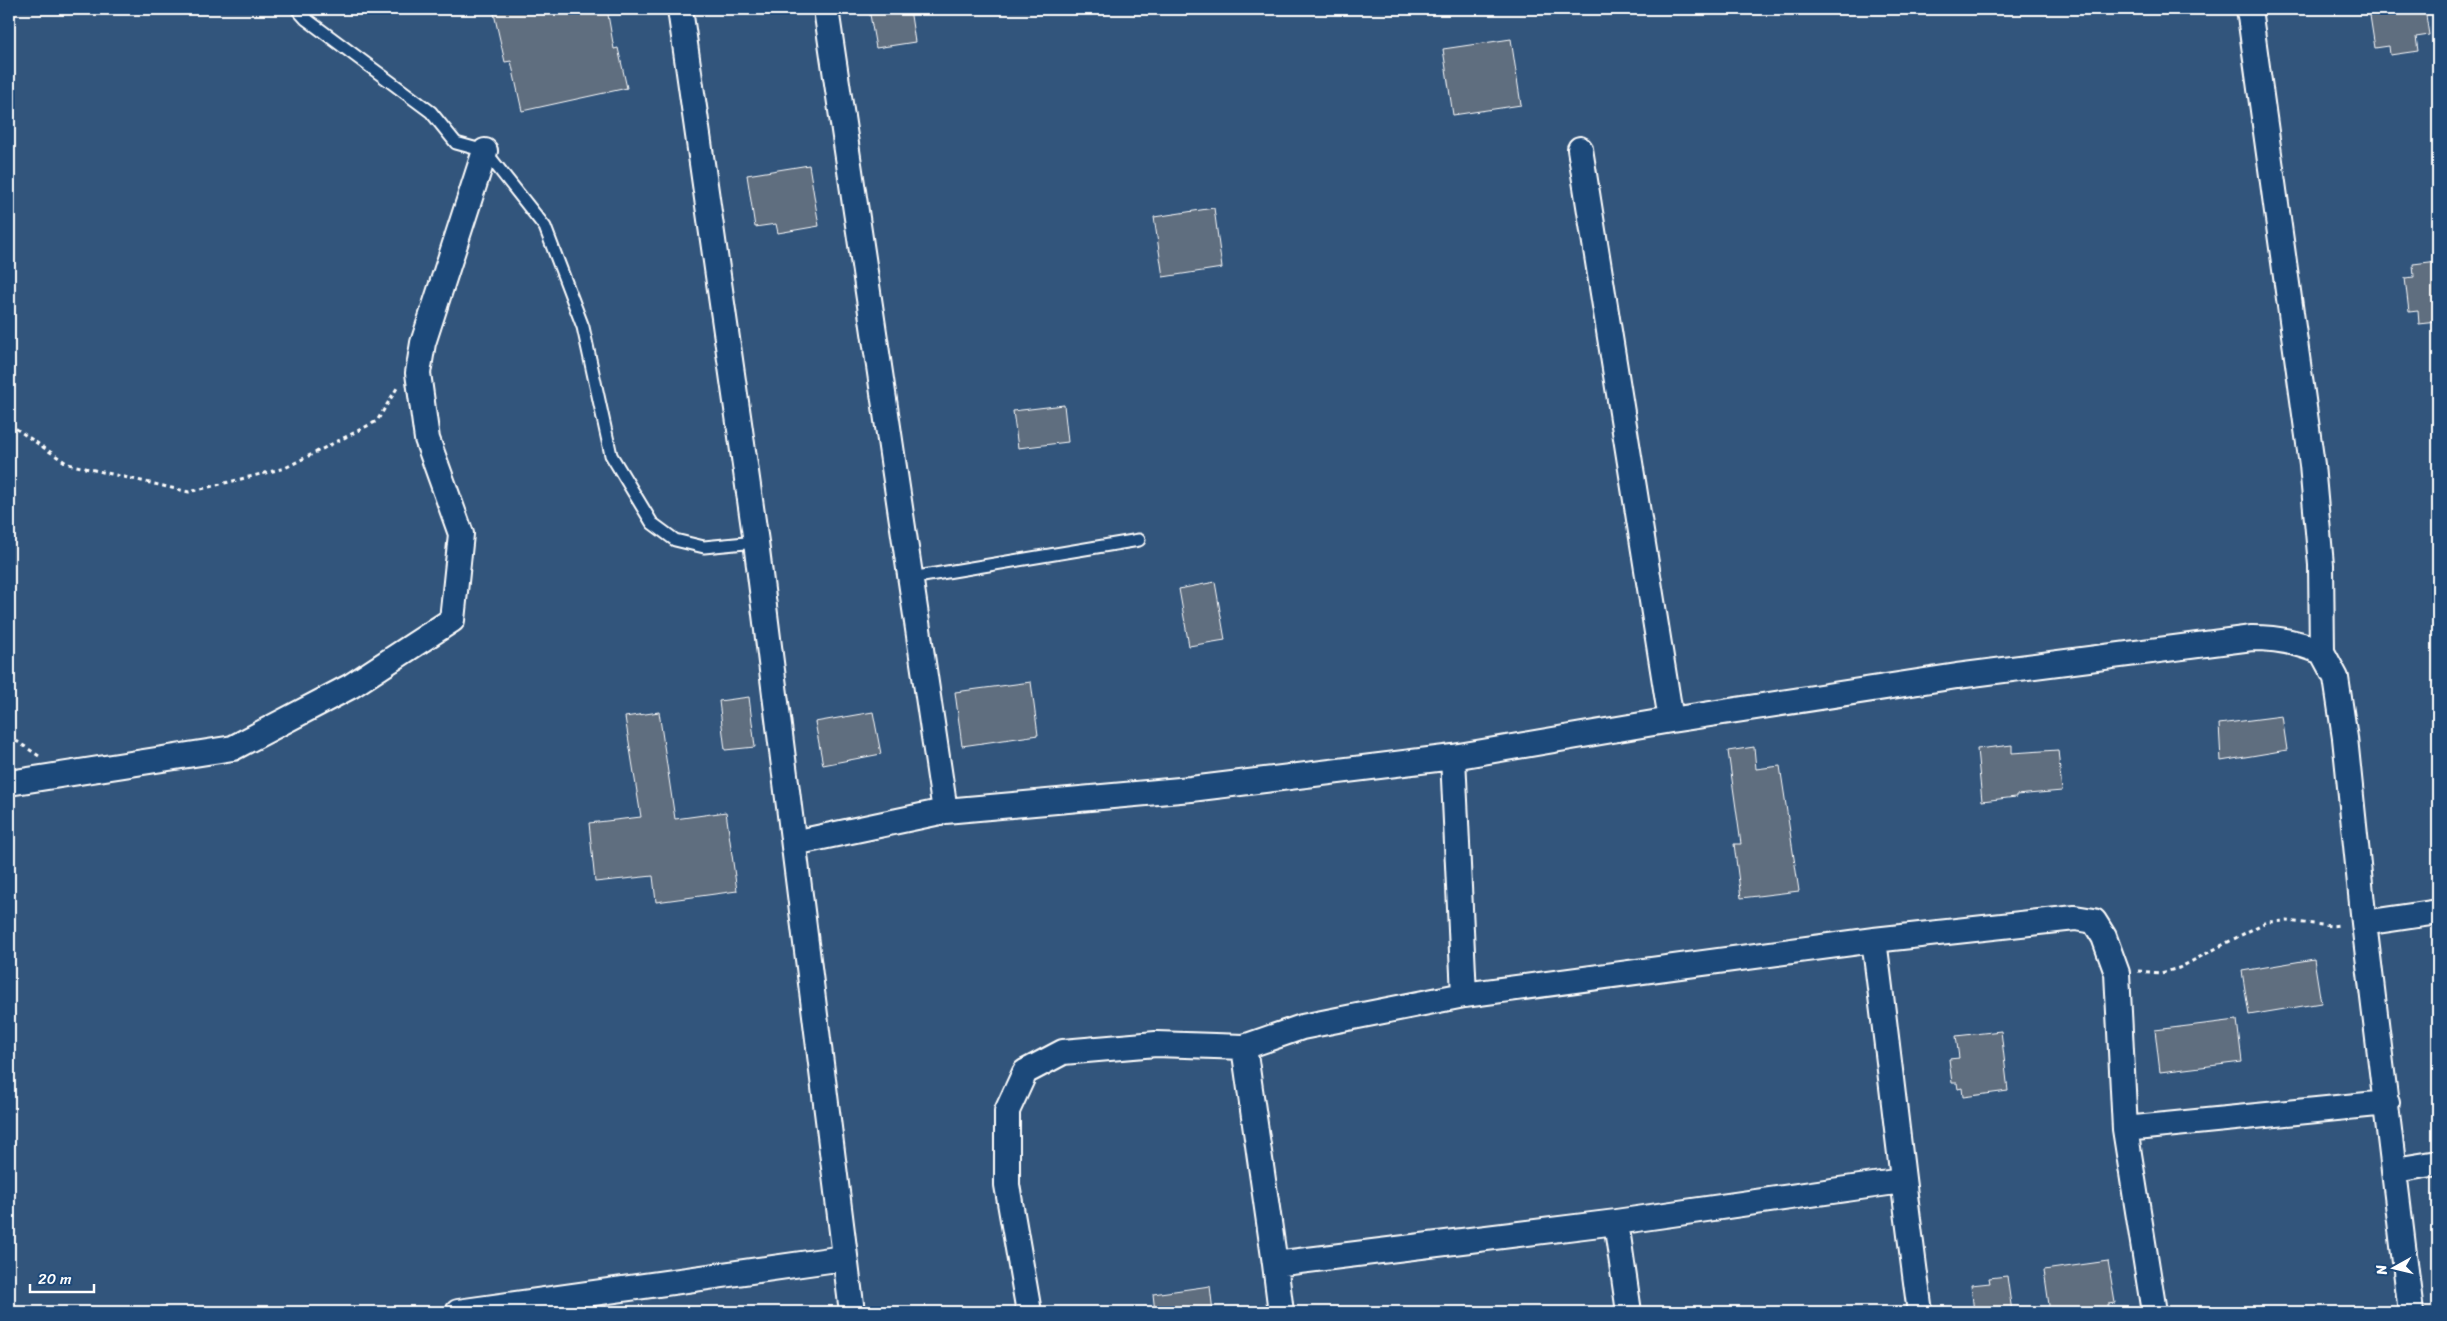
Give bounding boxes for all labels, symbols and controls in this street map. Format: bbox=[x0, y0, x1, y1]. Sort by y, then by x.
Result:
north arrow bbox=[2370, 1244, 2420, 1294]
scale bar bbox=[30, 1261, 94, 1293]
text: N bbox=[2369, 1263, 2395, 1277]
text: 20 m bbox=[38, 1266, 72, 1292]

